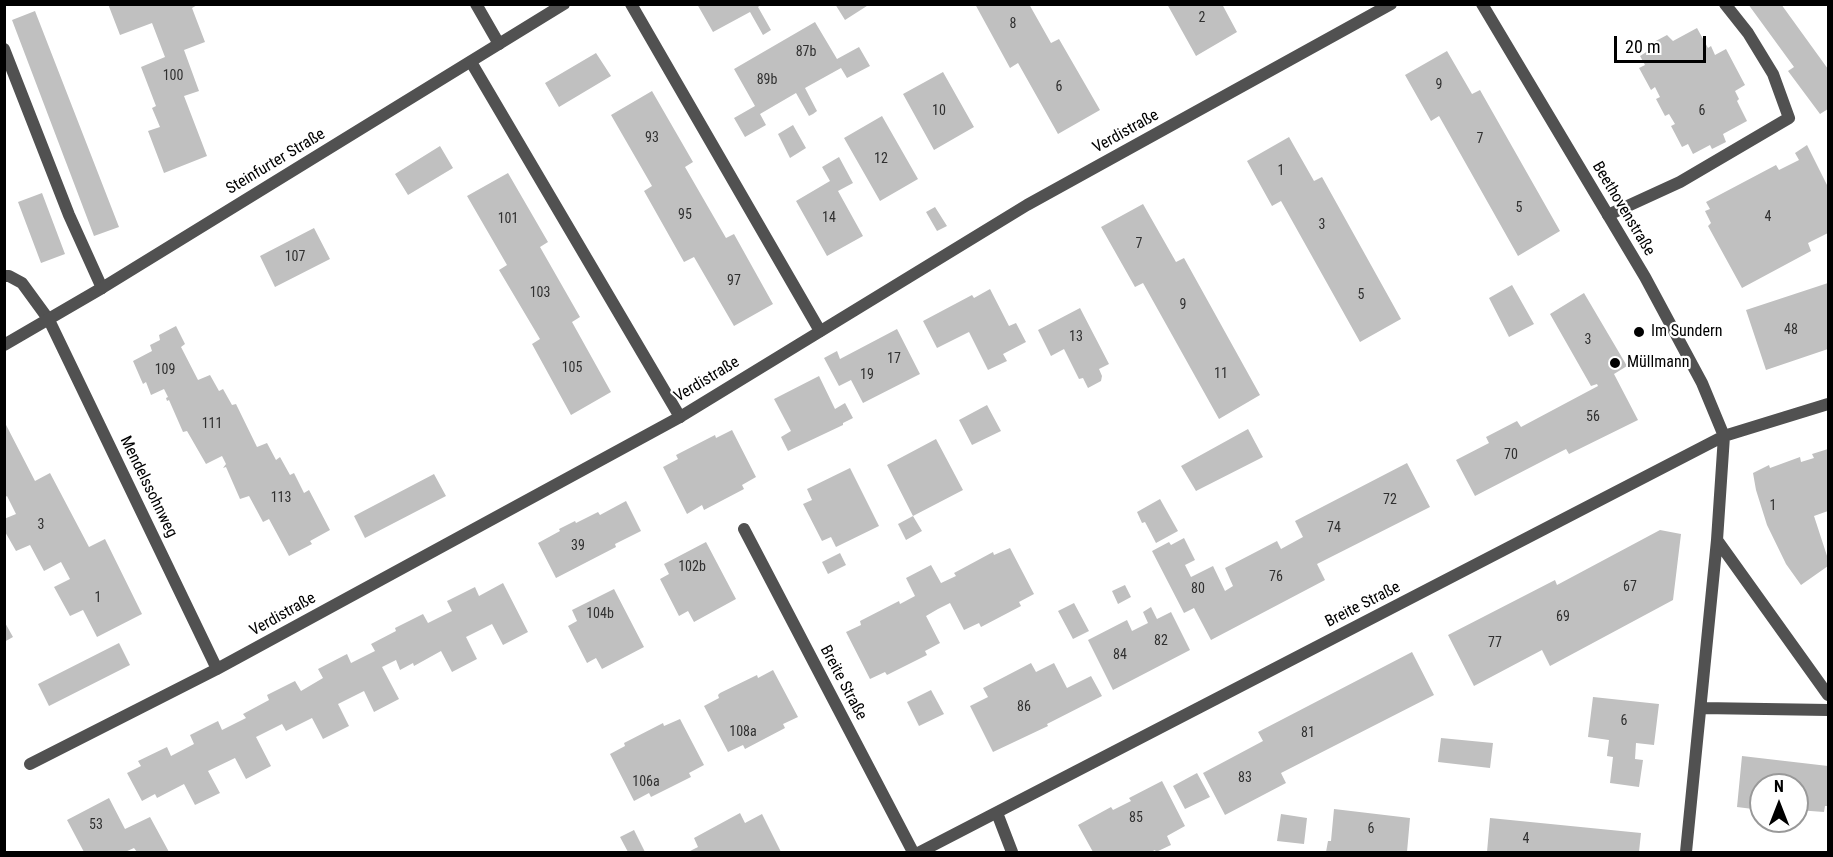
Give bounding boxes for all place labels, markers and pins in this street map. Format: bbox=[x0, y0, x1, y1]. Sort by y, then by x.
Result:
place label: Im Sundern bbox=[1651, 322, 1723, 342]
marker: Im Sundern bbox=[1632, 325, 1646, 339]
place label: Müllmann bbox=[1627, 353, 1689, 373]
marker: Müllmann bbox=[1608, 356, 1622, 370]

